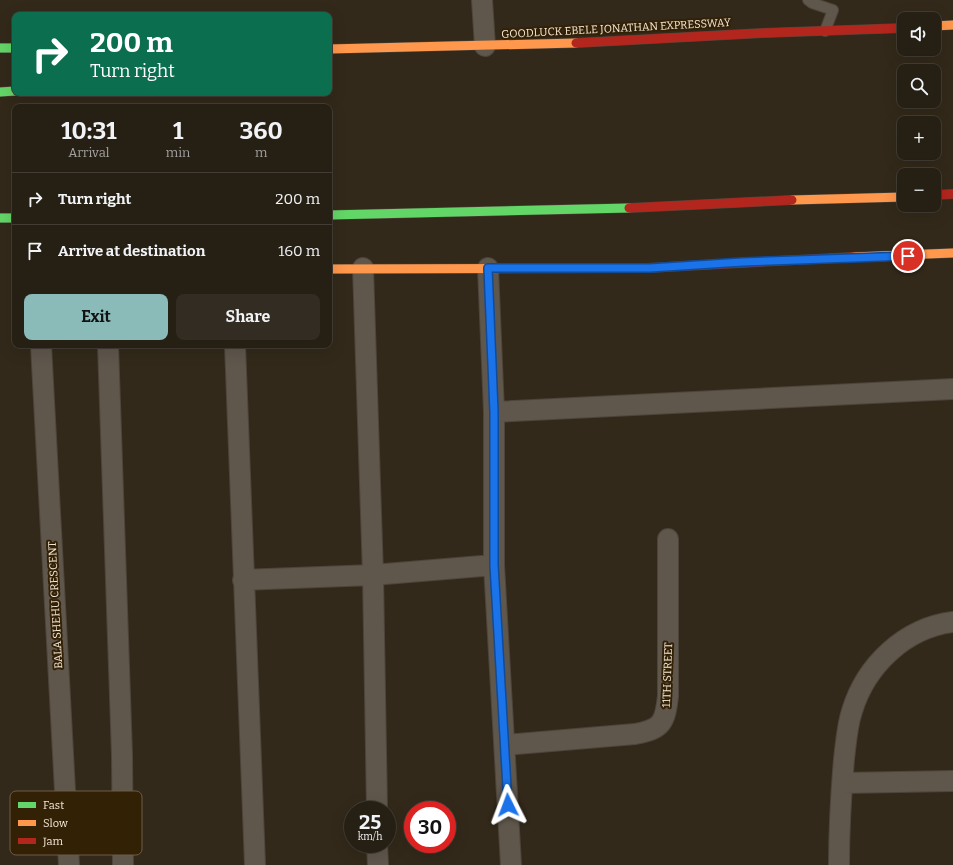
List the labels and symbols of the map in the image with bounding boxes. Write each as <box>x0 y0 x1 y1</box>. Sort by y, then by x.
street label: GOODLUCK EBELE JONATHAN EXPRESSWAY <box>501 16 732 41</box>
pin <box>891 239 925 273</box>
street label: BALA SHEHU CRESCENT <box>46 540 65 669</box>
street label: 11TH STREET <box>660 642 675 708</box>
position arrow <box>487 784 529 826</box>
legend <box>10 791 142 855</box>
text: Fast <box>43 799 64 812</box>
speed limit sign: 30 <box>404 801 456 853</box>
text: Slow <box>43 817 68 830</box>
text: Jam <box>42 835 63 848</box>

